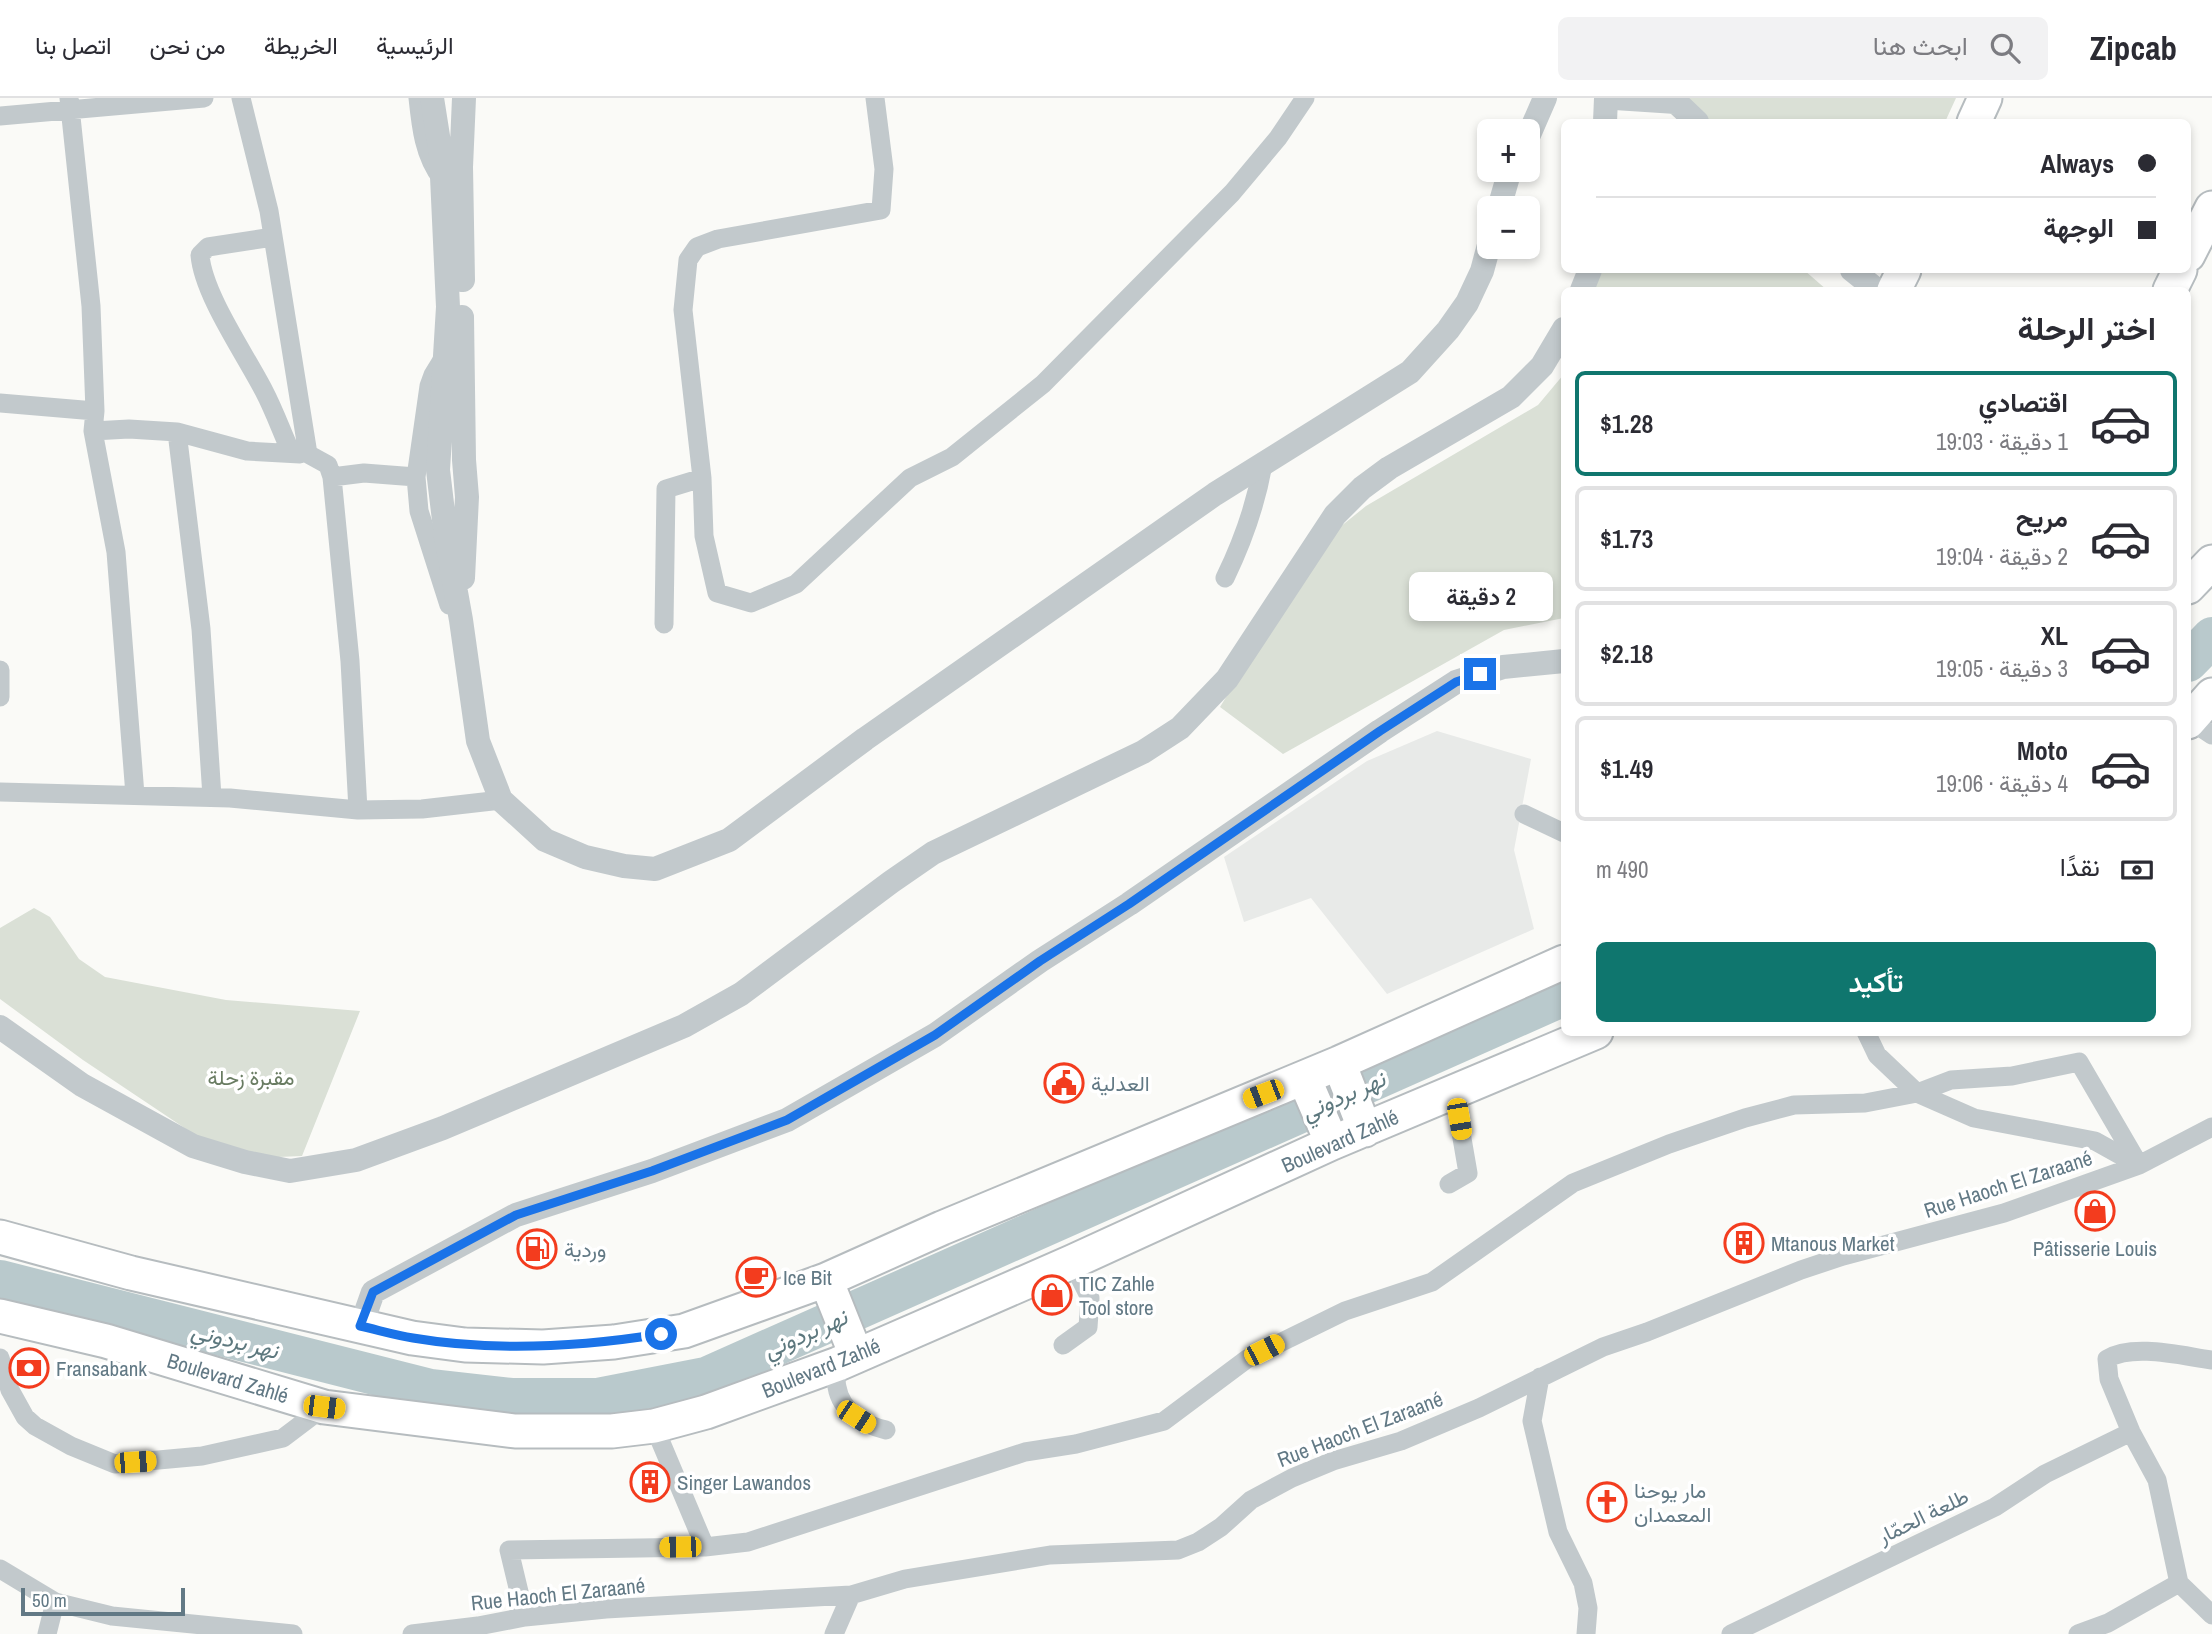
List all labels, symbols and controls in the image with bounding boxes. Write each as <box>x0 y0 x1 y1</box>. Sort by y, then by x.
search box <box>1558 17 2048 80</box>
text: Zipcab <box>2090 26 2177 70</box>
text: ابحث هنا <box>1873 28 1968 63</box>
text: اتصل بنا <box>35 29 112 61</box>
text: من نحن <box>150 29 226 61</box>
text: الخريطة <box>264 29 338 61</box>
text: الرئيسية <box>376 29 453 61</box>
icon: search <box>1986 29 2024 67</box>
map controls <box>1477 119 1540 259</box>
button: + <box>1477 119 1540 182</box>
text: Always <box>2041 146 2114 181</box>
button: − <box>1477 196 1540 259</box>
text: الوجهة <box>2043 210 2114 245</box>
text: اختر الرحلة <box>2017 307 2156 350</box>
text: اقتصادي <box>1979 385 2068 420</box>
icon: car <box>2089 392 2152 455</box>
text: $1.28 <box>1600 406 1653 441</box>
text: 1 دقيقة · 19:03 <box>1936 426 2068 457</box>
text: مريح <box>2016 500 2068 535</box>
icon: car <box>2089 507 2152 570</box>
text: $1.73 <box>1600 521 1653 556</box>
text: 2 دقيقة · 19:04 <box>1936 541 2068 572</box>
callout: 2 دقيقة <box>1408 573 1552 622</box>
text: 2 دقيقة <box>1446 581 1516 612</box>
text: XL <box>2041 618 2068 653</box>
icon: car <box>2089 622 2152 685</box>
text: $2.18 <box>1600 636 1653 671</box>
text: 3 دقيقة · 19:05 <box>1936 653 2068 684</box>
route end <box>1464 658 1496 690</box>
text: Moto <box>2017 733 2068 768</box>
icon: car <box>2089 737 2152 800</box>
text: $1.49 <box>1600 751 1653 786</box>
text: 4 دقيقة · 19:06 <box>1936 768 2068 799</box>
text: نقدًا <box>2060 849 2100 884</box>
icon: cash <box>2118 851 2156 889</box>
text: 490 m <box>1596 854 1648 885</box>
button: تأكيد <box>1596 942 2156 1022</box>
public building icon: العدلية <box>1043 1062 1085 1104</box>
water label: نهر بردوني <box>1296 1062 1393 1131</box>
park label: مقبرة زحلة <box>207 1063 295 1092</box>
place label: العدلية <box>1091 1069 1150 1098</box>
car <box>1240 1077 1287 1111</box>
car <box>1446 1096 1473 1142</box>
street label: Boulevard Zahlé <box>1277 1102 1403 1180</box>
street label: Rue Haoch El Zaraané <box>1920 1143 2096 1225</box>
shop icon: Pâtisserie Louis <box>2074 1190 2116 1232</box>
building icon: Mtanous Market <box>1723 1222 1765 1264</box>
fuel station icon: وردية <box>516 1228 558 1270</box>
place label: Mtanous Market <box>1771 1229 1895 1258</box>
place label: Pâtisserie Louis <box>2033 1234 2157 1263</box>
place label: وردية <box>564 1235 606 1264</box>
cafe icon: Ice Bit <box>735 1256 777 1298</box>
place label: Ice Bit <box>783 1263 832 1292</box>
place label: TIC Zahle Tool store <box>1079 1269 1155 1322</box>
shop icon: TIC Zahle Tool store <box>1031 1274 1073 1316</box>
water label: نهر بردوني <box>758 1300 855 1369</box>
water label: نهر بردوني <box>187 1314 283 1370</box>
route start <box>645 1318 677 1350</box>
street label: Boulevard Zahlé <box>757 1331 885 1405</box>
car <box>1241 1331 1288 1369</box>
street label: Boulevard Zahlé <box>164 1346 292 1410</box>
bank icon: Fransabank <box>8 1347 50 1389</box>
place label: Fransabank <box>56 1354 147 1383</box>
street label: Rue Haoch El Zaraané <box>1273 1384 1447 1474</box>
car <box>302 1394 347 1420</box>
car <box>833 1397 880 1437</box>
car <box>114 1450 157 1474</box>
building icon: Singer Lawandos <box>629 1461 671 1503</box>
place label: Singer Lawandos <box>677 1468 811 1497</box>
place label: مار يوحنا المعمدان <box>1634 1476 1711 1529</box>
church icon: مار يوحنا المعمدان <box>1586 1481 1628 1523</box>
street label: طلعة الحمّار <box>1872 1481 1973 1551</box>
car <box>659 1536 702 1558</box>
street label: Rue Haoch El Zaraané <box>469 1570 647 1618</box>
scale bar <box>21 1585 186 1617</box>
text: 50 m <box>32 1587 67 1613</box>

